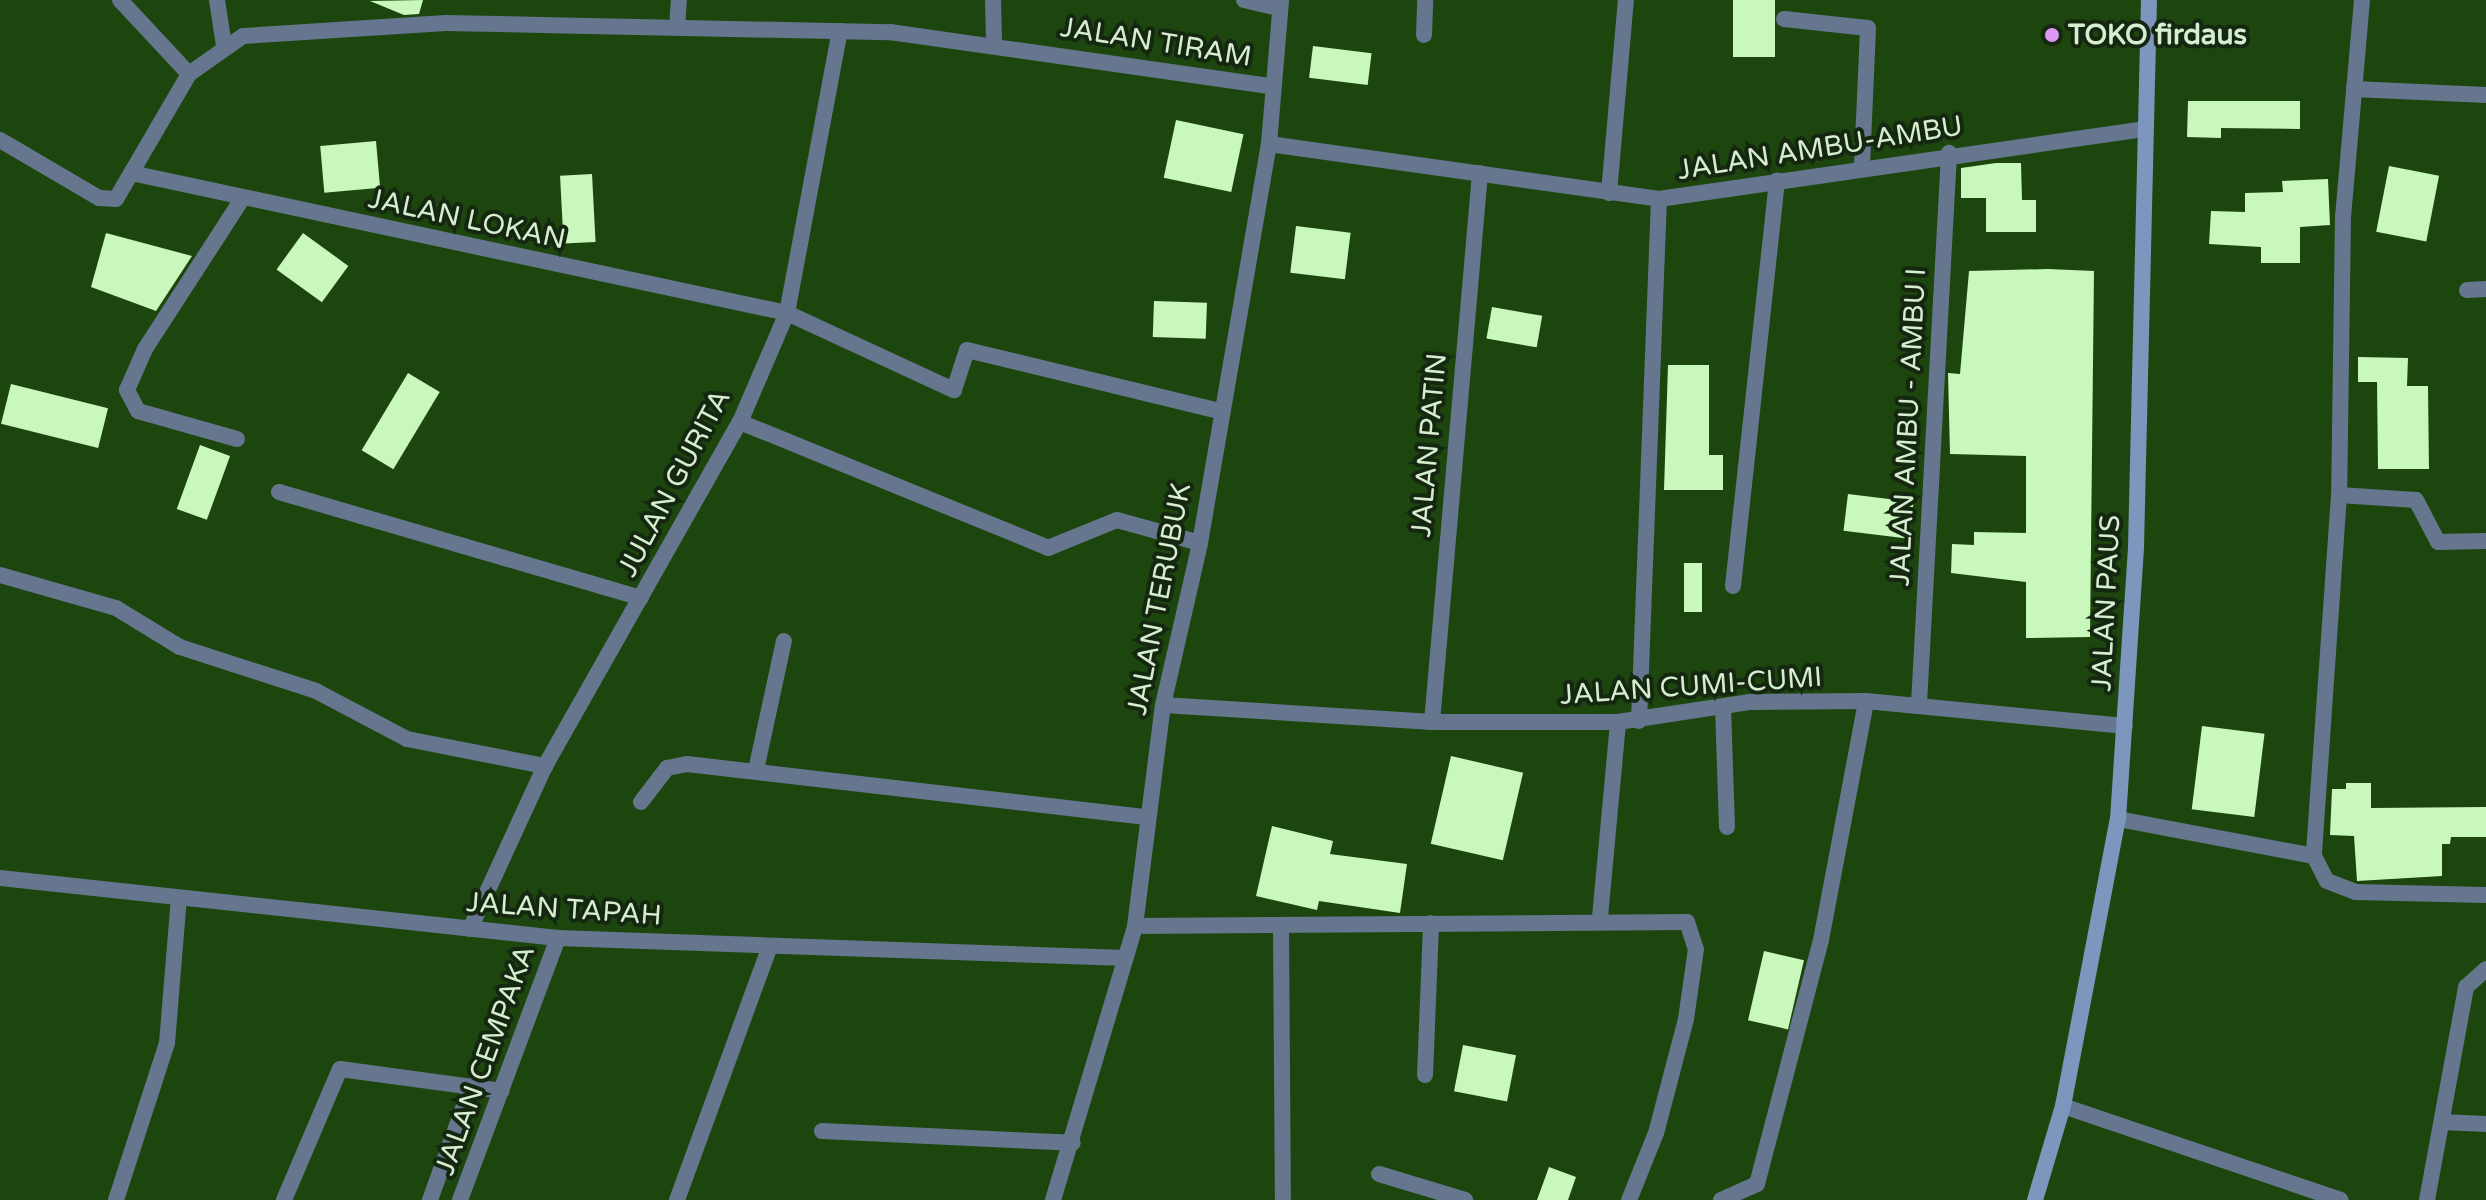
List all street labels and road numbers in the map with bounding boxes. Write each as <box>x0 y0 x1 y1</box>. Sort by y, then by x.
street label: JALAN TIRAM <box>1058 10 1254 74</box>
street label: JALAN AMBU-AMBU <box>1675 109 1965 187</box>
street label: JALAN LOKAN <box>365 182 569 256</box>
street label: JALAN AMBU - AMBU I <box>1883 267 1933 587</box>
street label: JALAN PATIN <box>1404 352 1454 538</box>
street label: JULAN GURITA <box>611 384 737 582</box>
street label: JALAN TERUBUK <box>1120 480 1198 718</box>
street label: JALAN PAUS <box>2085 514 2127 692</box>
street label: JALAN CUMI-CUMI <box>1559 660 1823 712</box>
street label: JALAN TAPAH <box>465 885 663 933</box>
street label: JALAN CEMPAKA <box>428 941 542 1179</box>

